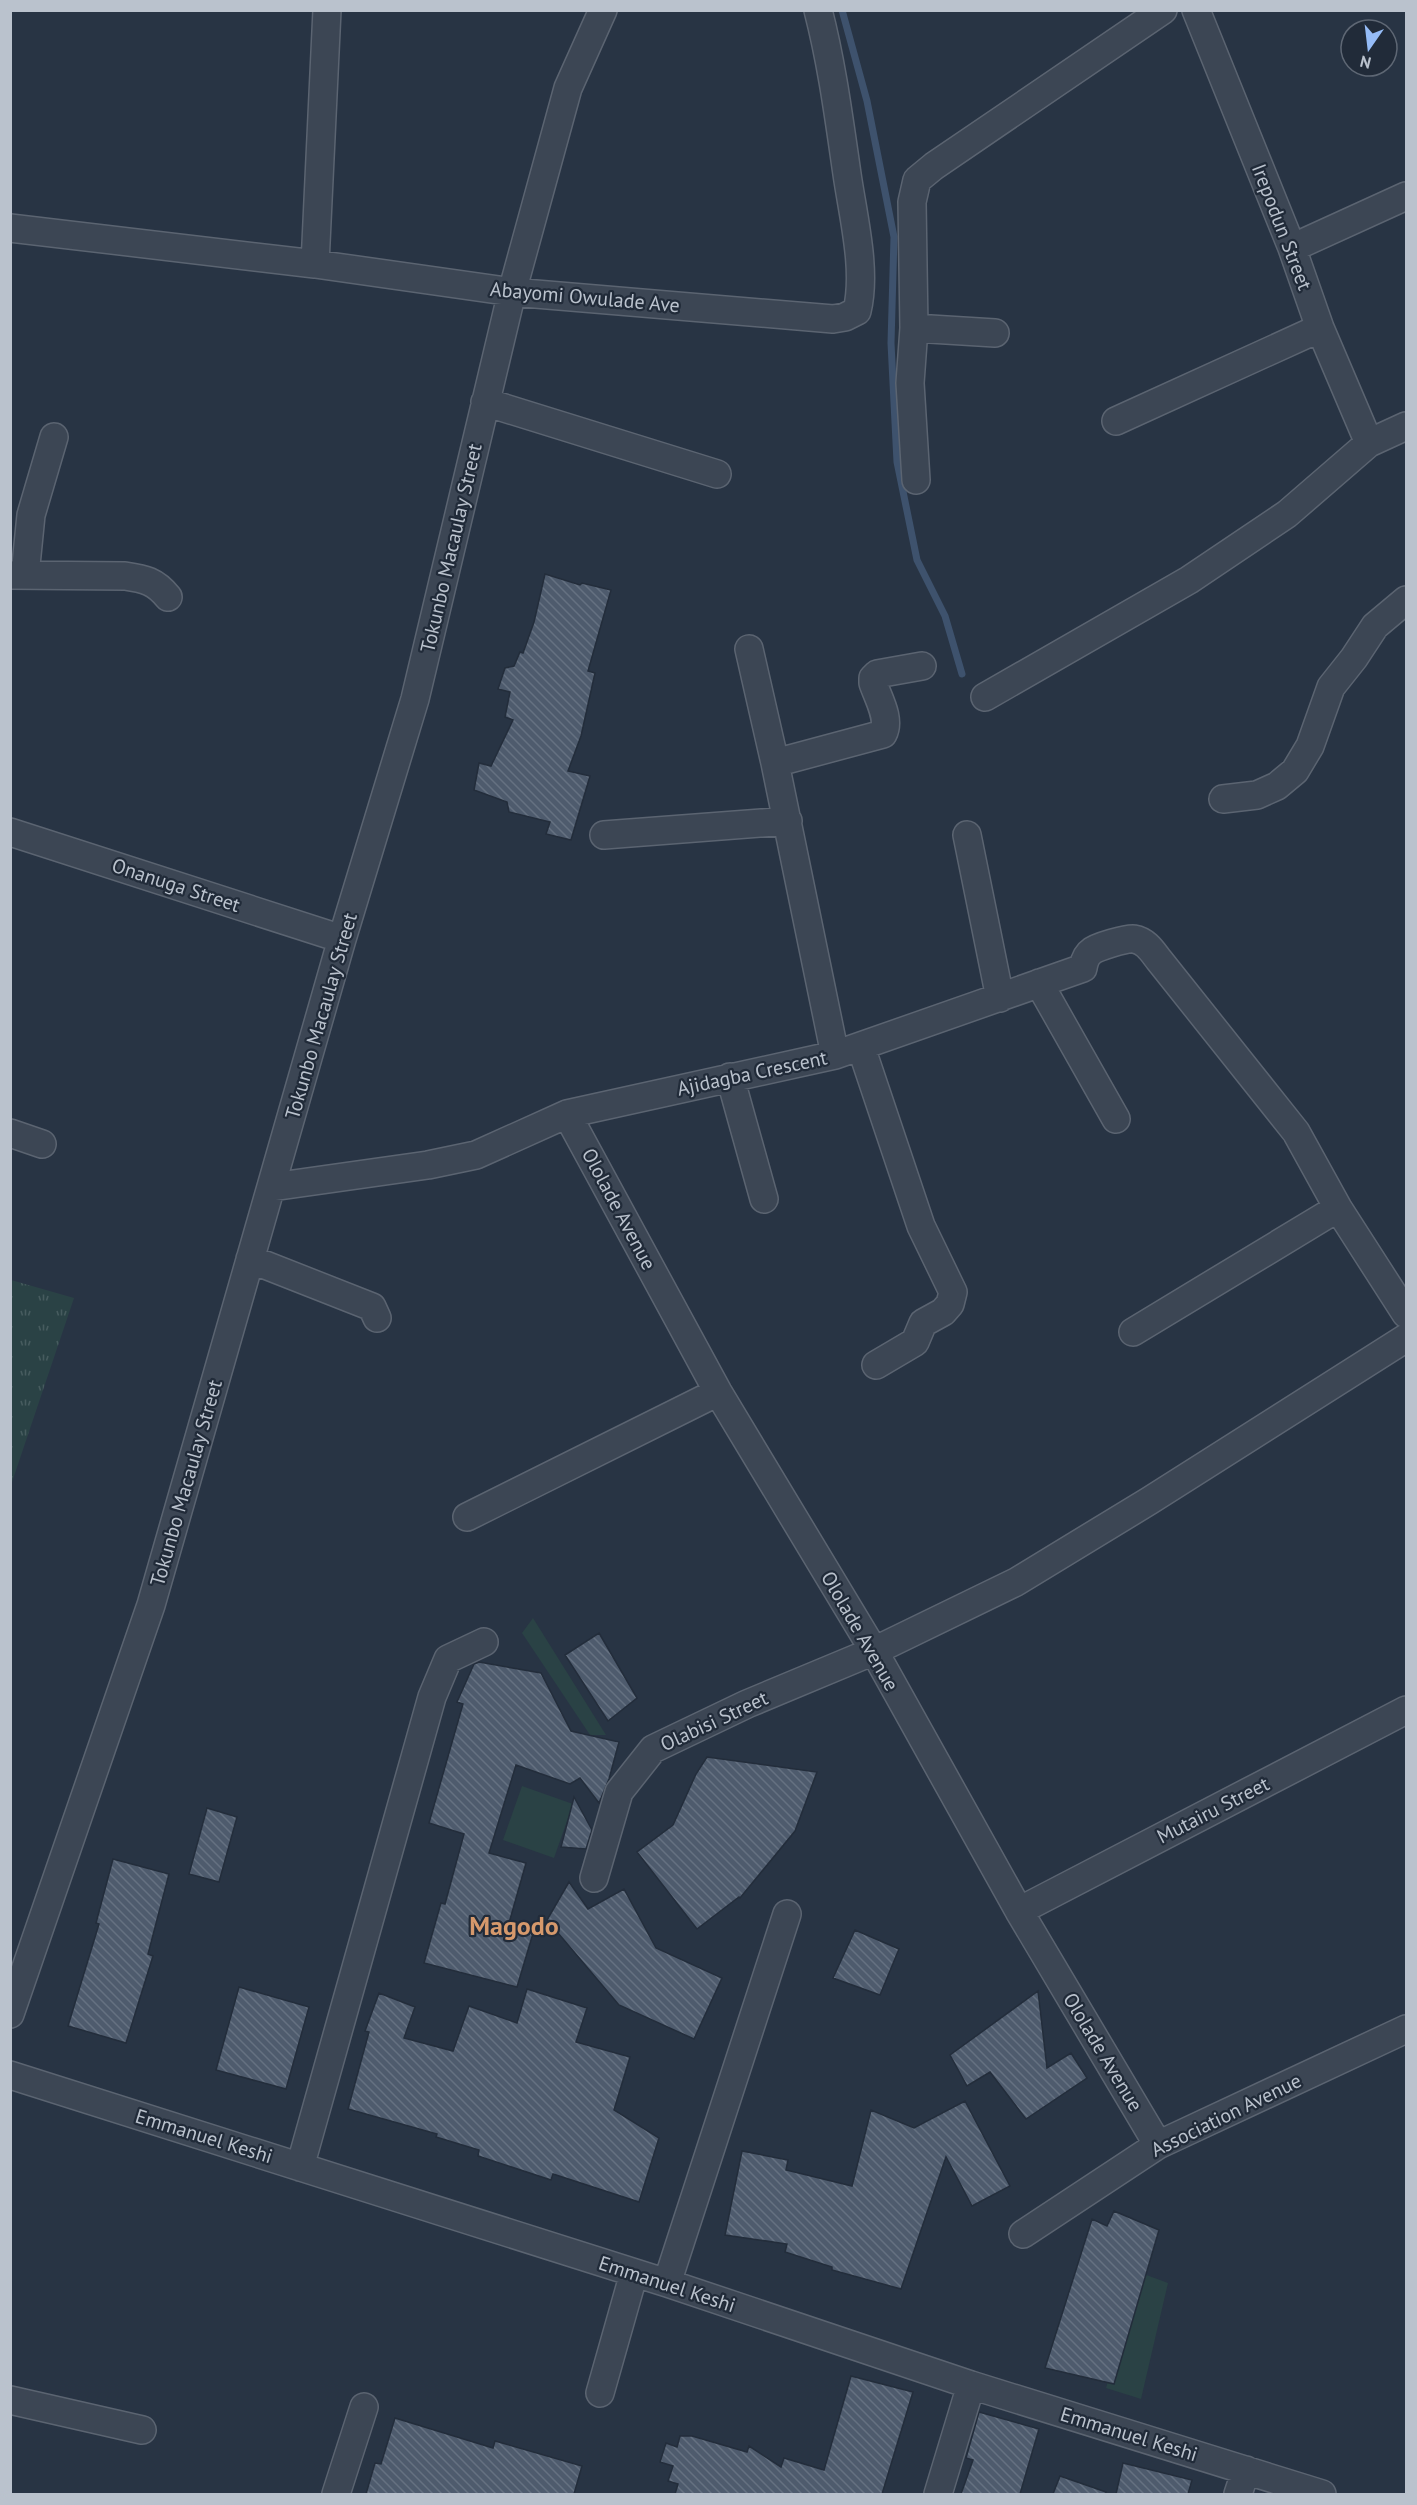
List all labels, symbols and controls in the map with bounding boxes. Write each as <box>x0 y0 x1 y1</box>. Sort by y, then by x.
north arrow <box>1339 18 1399 78</box>
text: N <box>1358 52 1373 74</box>
street label: Irepodun Street <box>1246 160 1318 294</box>
street label: Abayomi Owulade Ave <box>489 276 681 318</box>
street label: Tokunbo Macaulay Street <box>414 441 488 655</box>
street label: Onanuga Street <box>109 852 244 918</box>
street label: Tokunbo Macaulay Street <box>279 910 363 1122</box>
street label: Ajidagba Crescent <box>675 1044 830 1102</box>
street label: Ololade Avenue <box>576 1144 662 1274</box>
street label: Tokunbo Macaulay Street <box>144 1377 228 1589</box>
street label: Ololade Avenue <box>815 1566 905 1696</box>
street label: Olabisi Street <box>656 1685 772 1757</box>
street label: Mutairu Street <box>1152 1770 1274 1849</box>
district label: Magodo <box>469 1909 559 1942</box>
street label: Ololade Avenue <box>1057 1988 1149 2116</box>
street label: Association Avenue <box>1146 2067 1306 2163</box>
street label: Emmanuel Keshi <box>132 2103 276 2169</box>
street label: Emmanuel Keshi <box>595 2250 739 2318</box>
street label: Emmanuel Keshi <box>1057 2401 1201 2467</box>

